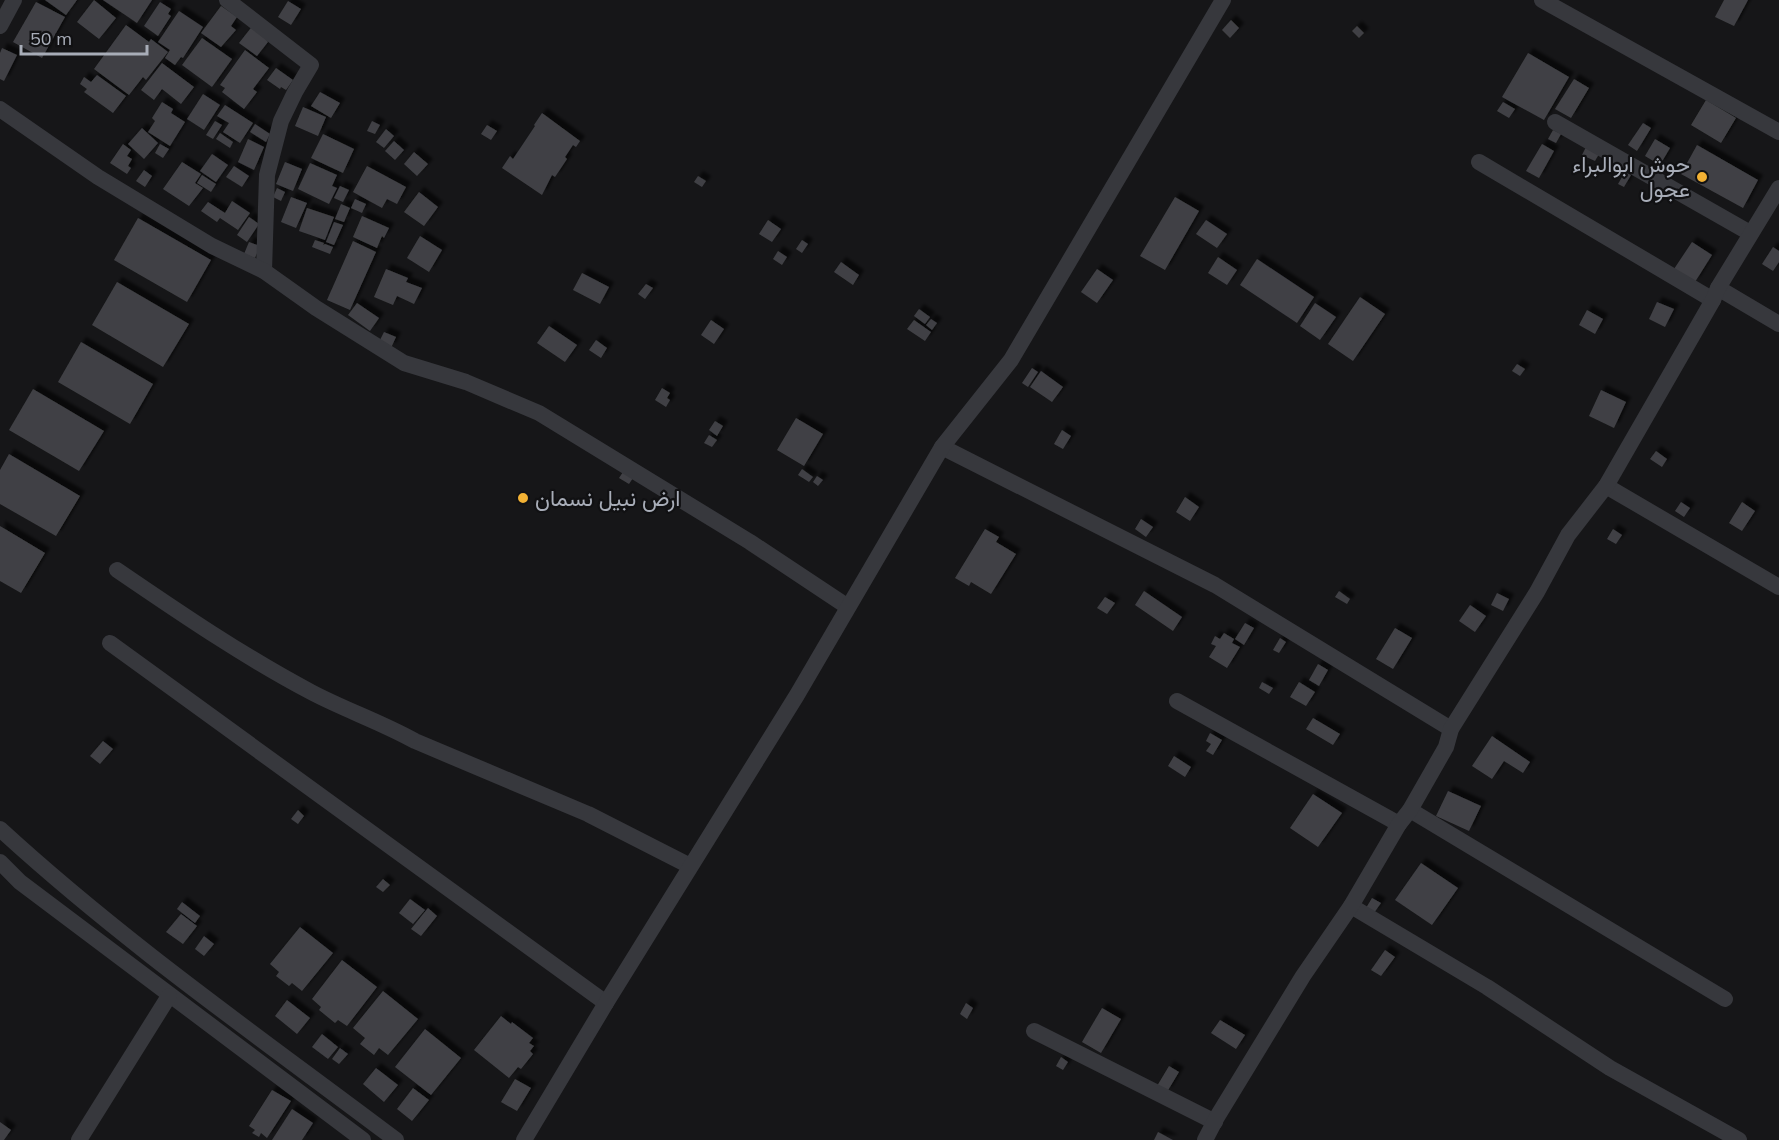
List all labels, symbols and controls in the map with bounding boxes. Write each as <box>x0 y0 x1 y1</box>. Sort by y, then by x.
scale bar <box>21 18 147 56</box>
text: 50 m <box>30 27 72 50</box>
place label: حوش ابوالبراء عجول <box>1572 150 1690 203</box>
marker: حوش ابوالبراء عجول <box>1695 170 1709 184</box>
place label: ارض نبيل نسمان <box>535 484 680 512</box>
marker: ارض نبيل نسمان <box>516 491 530 505</box>

